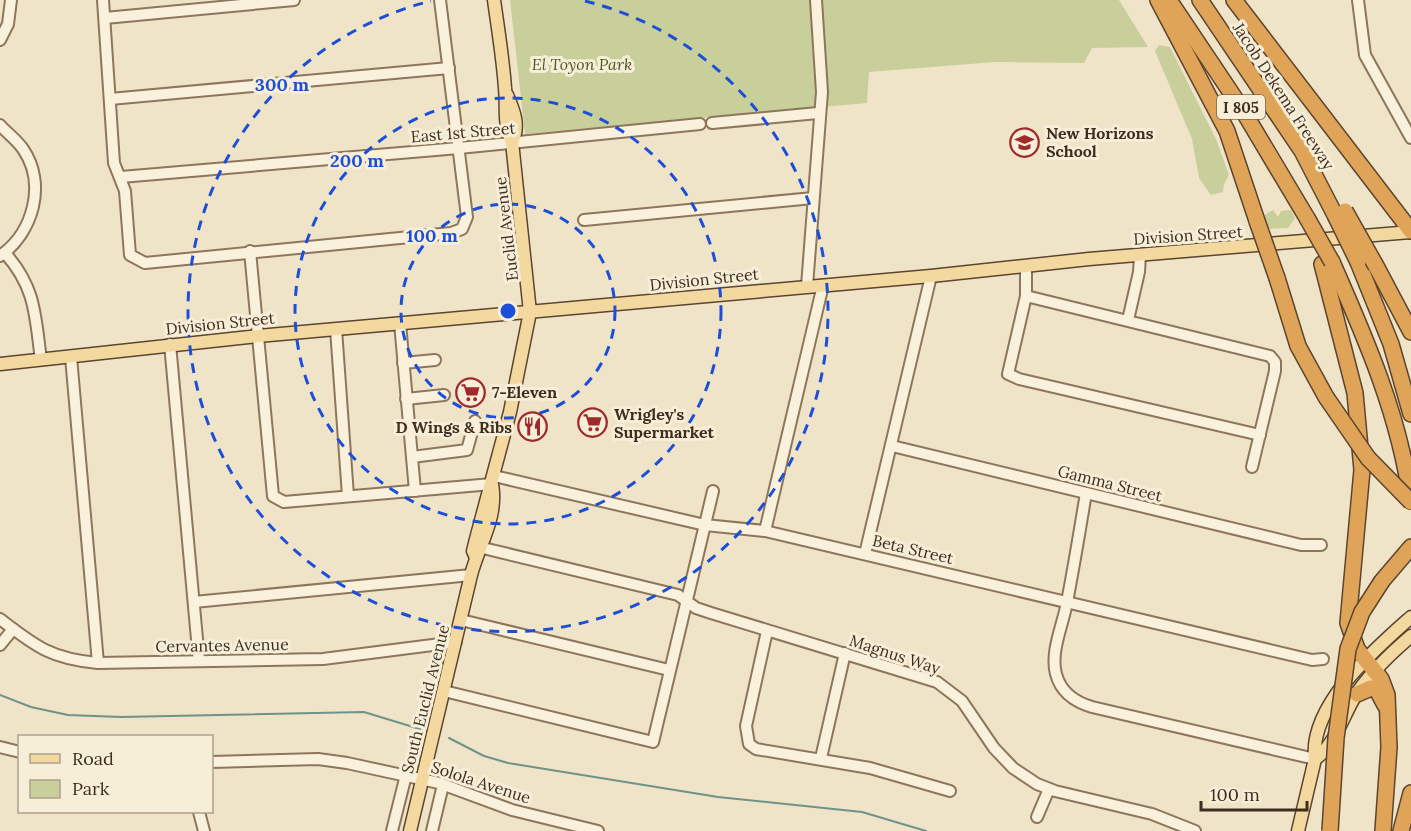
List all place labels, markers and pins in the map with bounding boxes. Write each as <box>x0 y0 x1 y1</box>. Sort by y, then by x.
place label: New Horizons School <box>1046 123 1154 161</box>
school or university icon: New Horizons School <box>1009 126 1041 158</box>
centre of rings <box>498 301 518 321</box>
supermarket icon: 7-Eleven <box>455 376 487 408</box>
place label: 7-Eleven <box>492 382 557 402</box>
place label: Wrigley's Supermarket <box>614 404 715 442</box>
supermarket icon: Wrigley's Supermarket <box>577 407 609 439</box>
restaurant icon: D Wings & Ribs <box>517 411 549 443</box>
place label: D Wings & Ribs <box>396 417 512 437</box>

